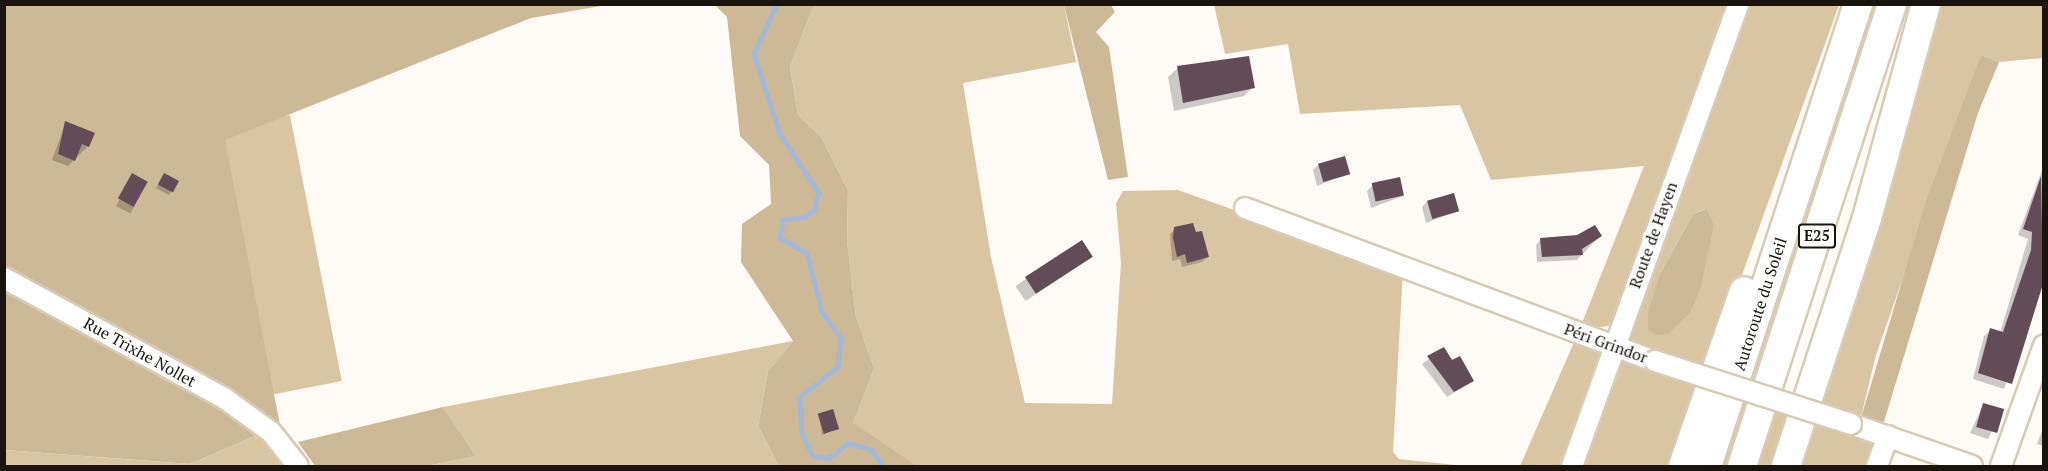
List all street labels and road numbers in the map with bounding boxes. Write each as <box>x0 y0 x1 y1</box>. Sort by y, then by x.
street label: Route de Hayen <box>1625 179 1681 291</box>
road number: E25 <box>1798 224 1836 248</box>
street label: Autoroute du Soleil <box>1729 235 1791 373</box>
street label: Rue Trixhe Nollet <box>80 313 200 391</box>
street label: Péri Grindor <box>1562 319 1650 367</box>

